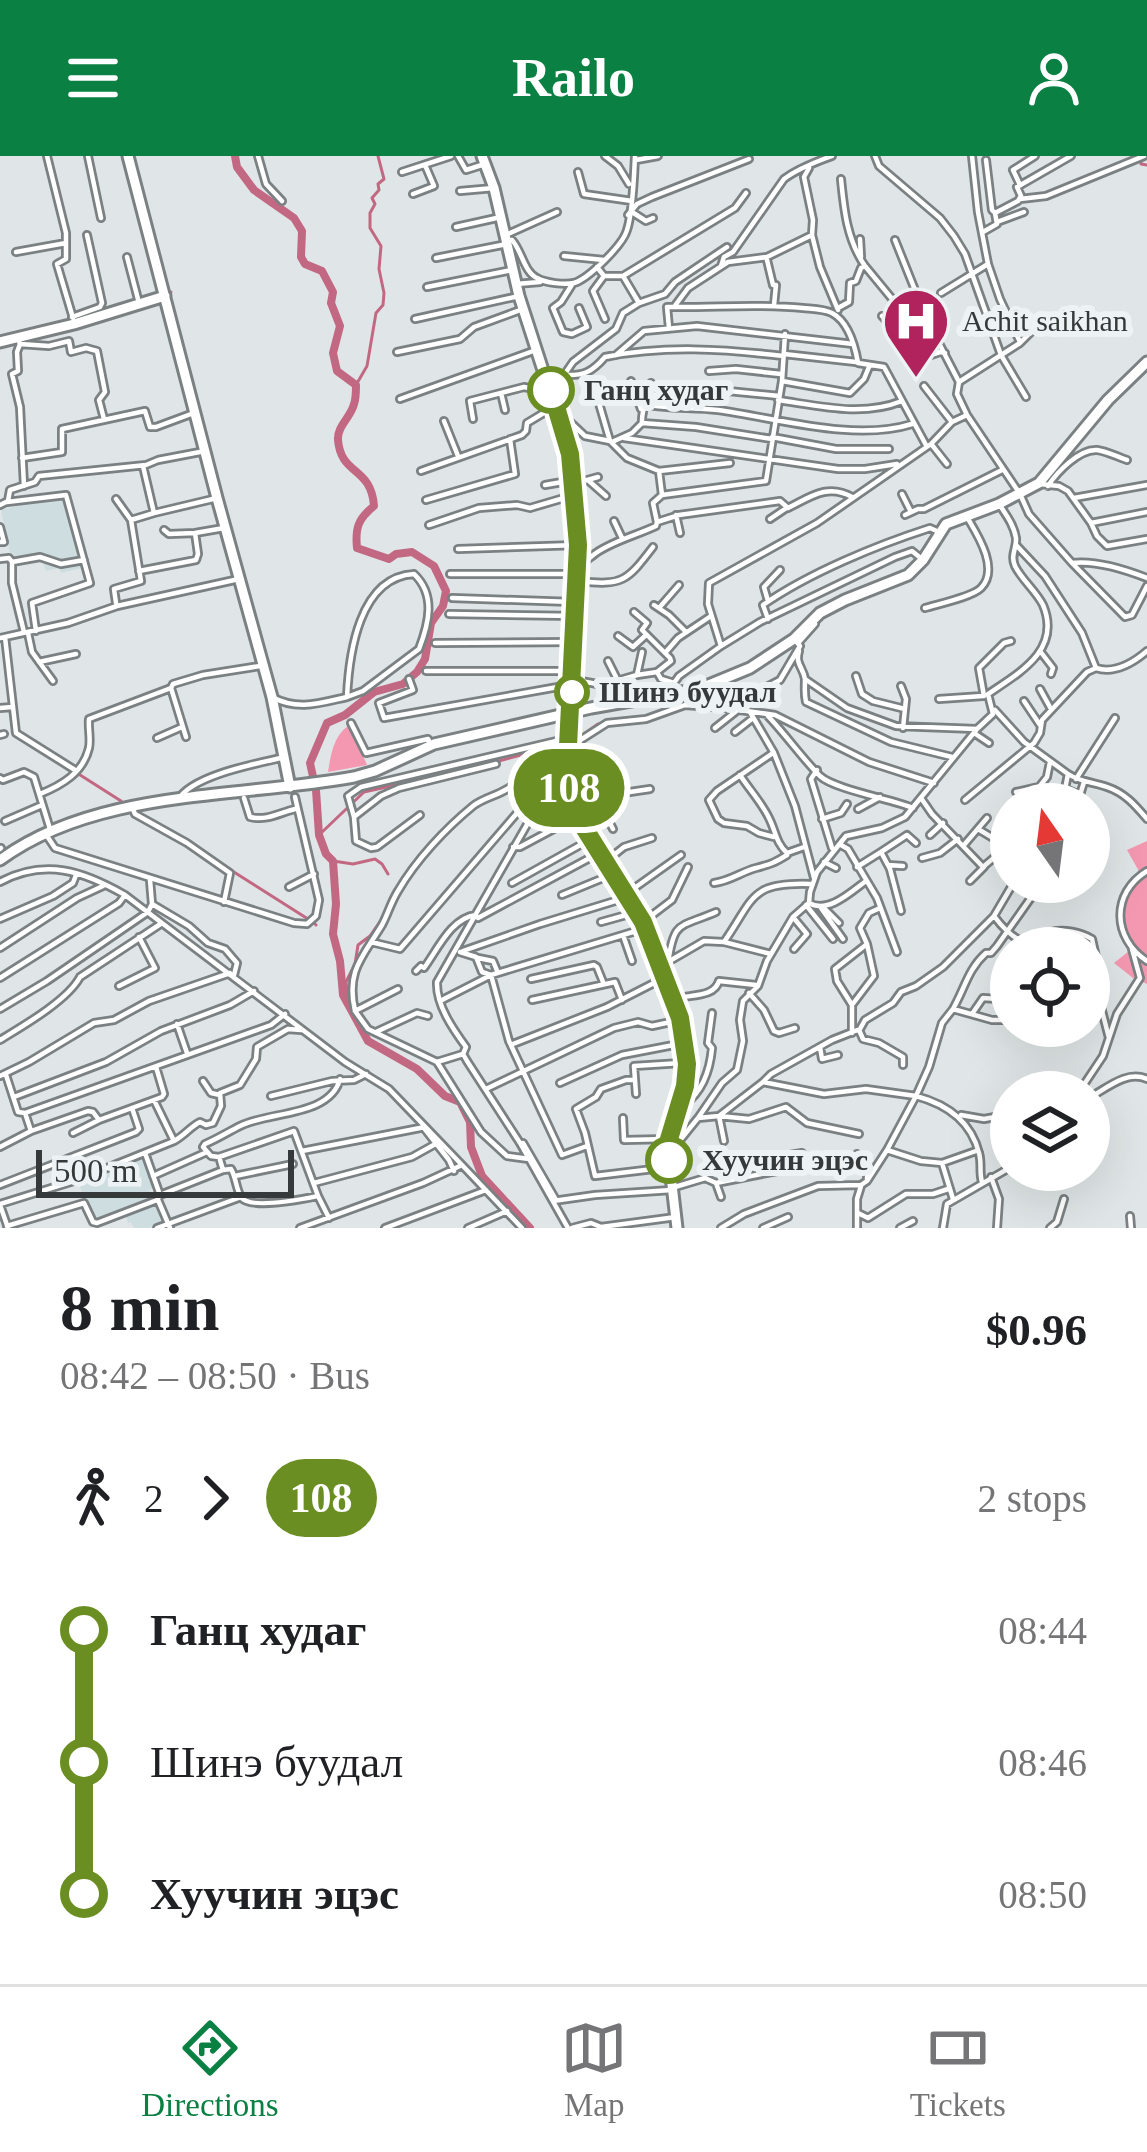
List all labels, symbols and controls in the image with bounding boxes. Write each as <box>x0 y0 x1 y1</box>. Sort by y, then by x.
icon: menu <box>60 45 126 111</box>
icon: person <box>1021 45 1087 111</box>
text: Railo <box>512 48 635 108</box>
hospital icon: Achit saikhan <box>881 286 951 380</box>
place label: Achit saikhan <box>962 304 1128 337</box>
marker: Ганц худаг <box>529 368 573 412</box>
place label: Ганц худаг <box>584 373 728 406</box>
place label: Шинэ буудал <box>599 675 776 708</box>
marker: Шинэ буудал <box>556 676 588 708</box>
line badge: 108 <box>500 749 638 827</box>
text: 108 <box>538 765 601 811</box>
north arrow <box>990 783 1110 903</box>
map controls <box>990 783 1110 1191</box>
button: locate <box>990 927 1110 1047</box>
button: layers <box>990 1071 1110 1191</box>
marker: Хуучин эцэс <box>647 1138 691 1182</box>
place label: Хуучин эцэс <box>702 1143 868 1176</box>
scale bar <box>36 1144 294 1197</box>
text: 500 m <box>54 1153 137 1189</box>
text: 8 min <box>60 1271 220 1344</box>
text: $0.96 <box>986 1305 1087 1355</box>
text: 08:42 – 08:50 · Bus <box>60 1354 370 1397</box>
icon: walk <box>60 1465 126 1531</box>
icon: forward <box>182 1465 248 1531</box>
text: 108 <box>290 1475 353 1521</box>
text: 2 <box>144 1477 164 1520</box>
text: 2 stops <box>978 1477 1087 1520</box>
text: Ганц худаг <box>150 1605 366 1655</box>
text: 08:44 <box>998 1609 1087 1652</box>
text: Шинэ буудал <box>150 1737 403 1787</box>
text: 08:46 <box>998 1741 1087 1784</box>
text: Хуучин эцэс <box>150 1869 399 1919</box>
text: 08:50 <box>998 1873 1087 1916</box>
tab: Directions <box>141 2015 279 2124</box>
tab: Map <box>561 2015 627 2124</box>
tab: Tickets <box>910 2015 1006 2124</box>

